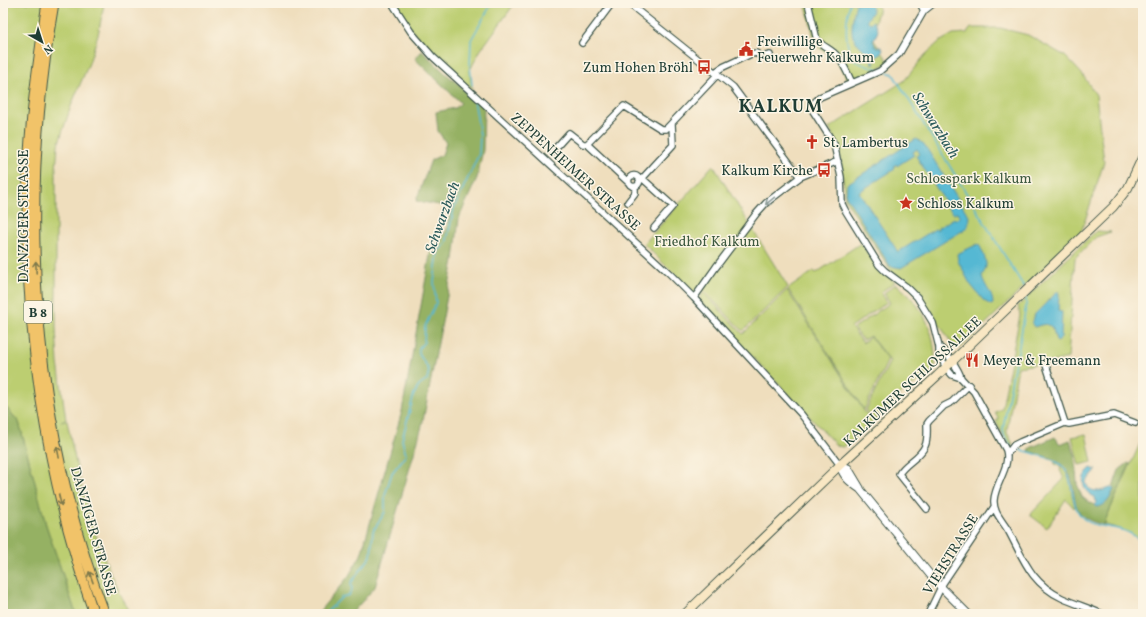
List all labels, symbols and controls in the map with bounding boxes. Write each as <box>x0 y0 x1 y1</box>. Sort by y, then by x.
north arrow <box>22 22 62 62</box>
place label: Freiwillige Feuerwehr Kalkum <box>757 33 874 68</box>
text: N <box>40 40 55 57</box>
public building icon: Freiwillige Feuerwehr Kalkum <box>738 41 754 57</box>
place label: Zum Hohen Bröhl <box>583 59 693 78</box>
bus stop icon: Zum Hohen Bröhl <box>696 59 712 75</box>
water label: Schwarzbach <box>906 89 963 163</box>
district label: KALKUM <box>739 95 823 120</box>
street label: ZEPPENHEIMER STRASSE <box>506 109 644 236</box>
church icon: St. Lambertus <box>804 134 820 150</box>
place label: St. Lambertus <box>823 134 908 153</box>
street label: DANZIGER STRASSE <box>15 149 34 283</box>
place label: Kalkum Kirche <box>721 162 813 181</box>
bus stop icon: Kalkum Kirche <box>816 162 832 178</box>
park label: Schlosspark Kalkum <box>906 170 1032 189</box>
water label: Schwarzbach <box>421 179 466 256</box>
place icon: Schloss Kalkum <box>898 195 914 211</box>
place label: Schloss Kalkum <box>917 195 1014 214</box>
one-way arrow <box>764 197 775 205</box>
park label: Friedhof Kalkum <box>654 233 760 252</box>
one-way arrow <box>32 261 40 274</box>
road number: B 8 <box>24 301 52 323</box>
street label: KALKUMER SCHLOSSALLEE <box>840 313 986 451</box>
restaurant icon: Meyer & Freemann <box>964 352 980 368</box>
place label: Meyer & Freemann <box>983 352 1101 371</box>
one-way arrow <box>53 446 61 459</box>
street label: DANZIGER STRASSE <box>65 465 120 598</box>
one-way arrow <box>57 493 65 506</box>
street label: VIEHSTRASSE <box>919 511 984 599</box>
one-way arrow <box>87 572 95 584</box>

